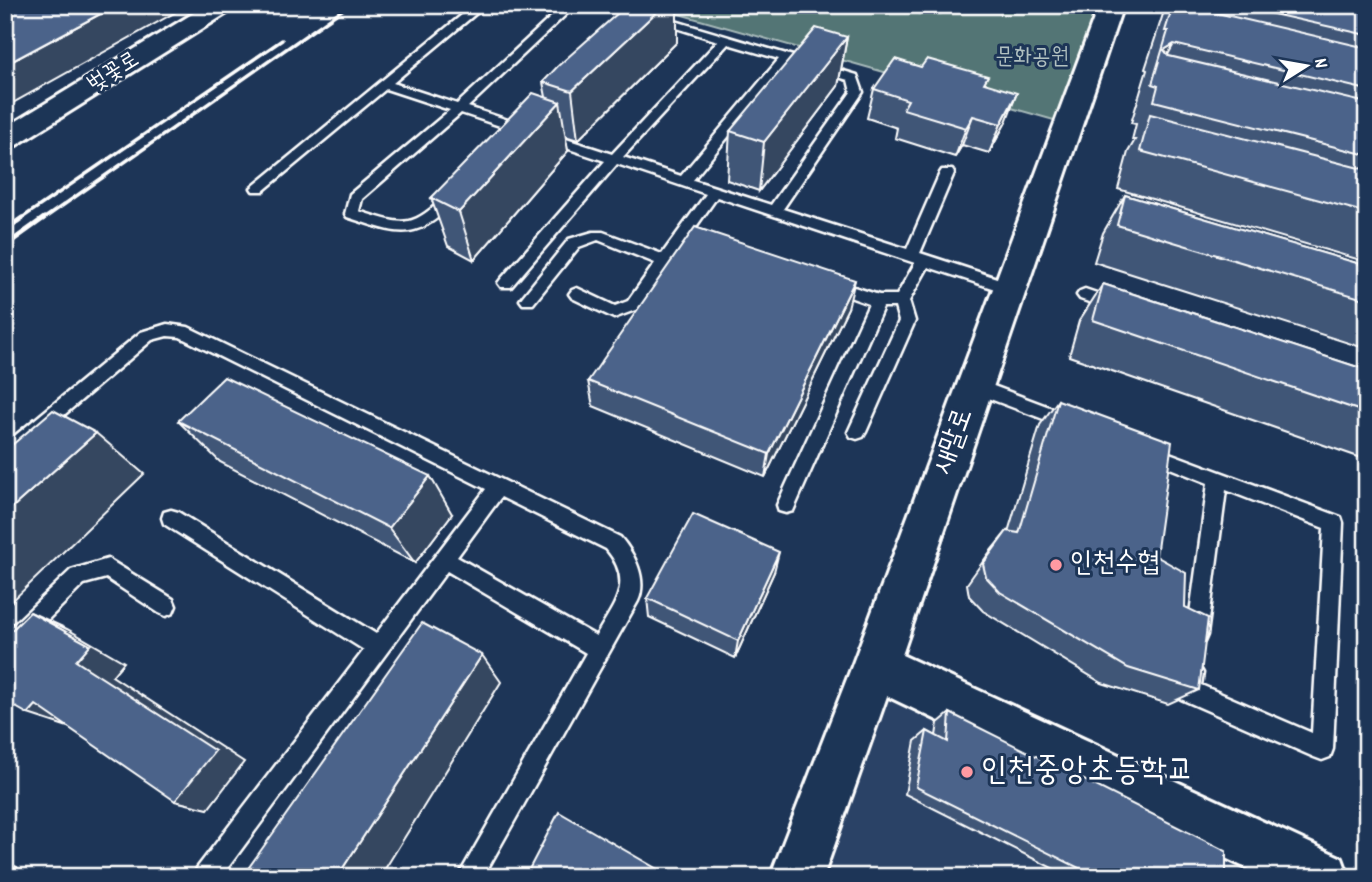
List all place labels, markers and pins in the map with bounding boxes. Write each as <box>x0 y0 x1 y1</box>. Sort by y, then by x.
place label: 인천수협 <box>1070 545 1160 585</box>
marker: 인천수협 <box>1048 557 1064 573</box>
place label: 인천중앙초등학교 <box>981 749 1193 796</box>
marker: 인천중앙초등학교 <box>959 764 975 780</box>

